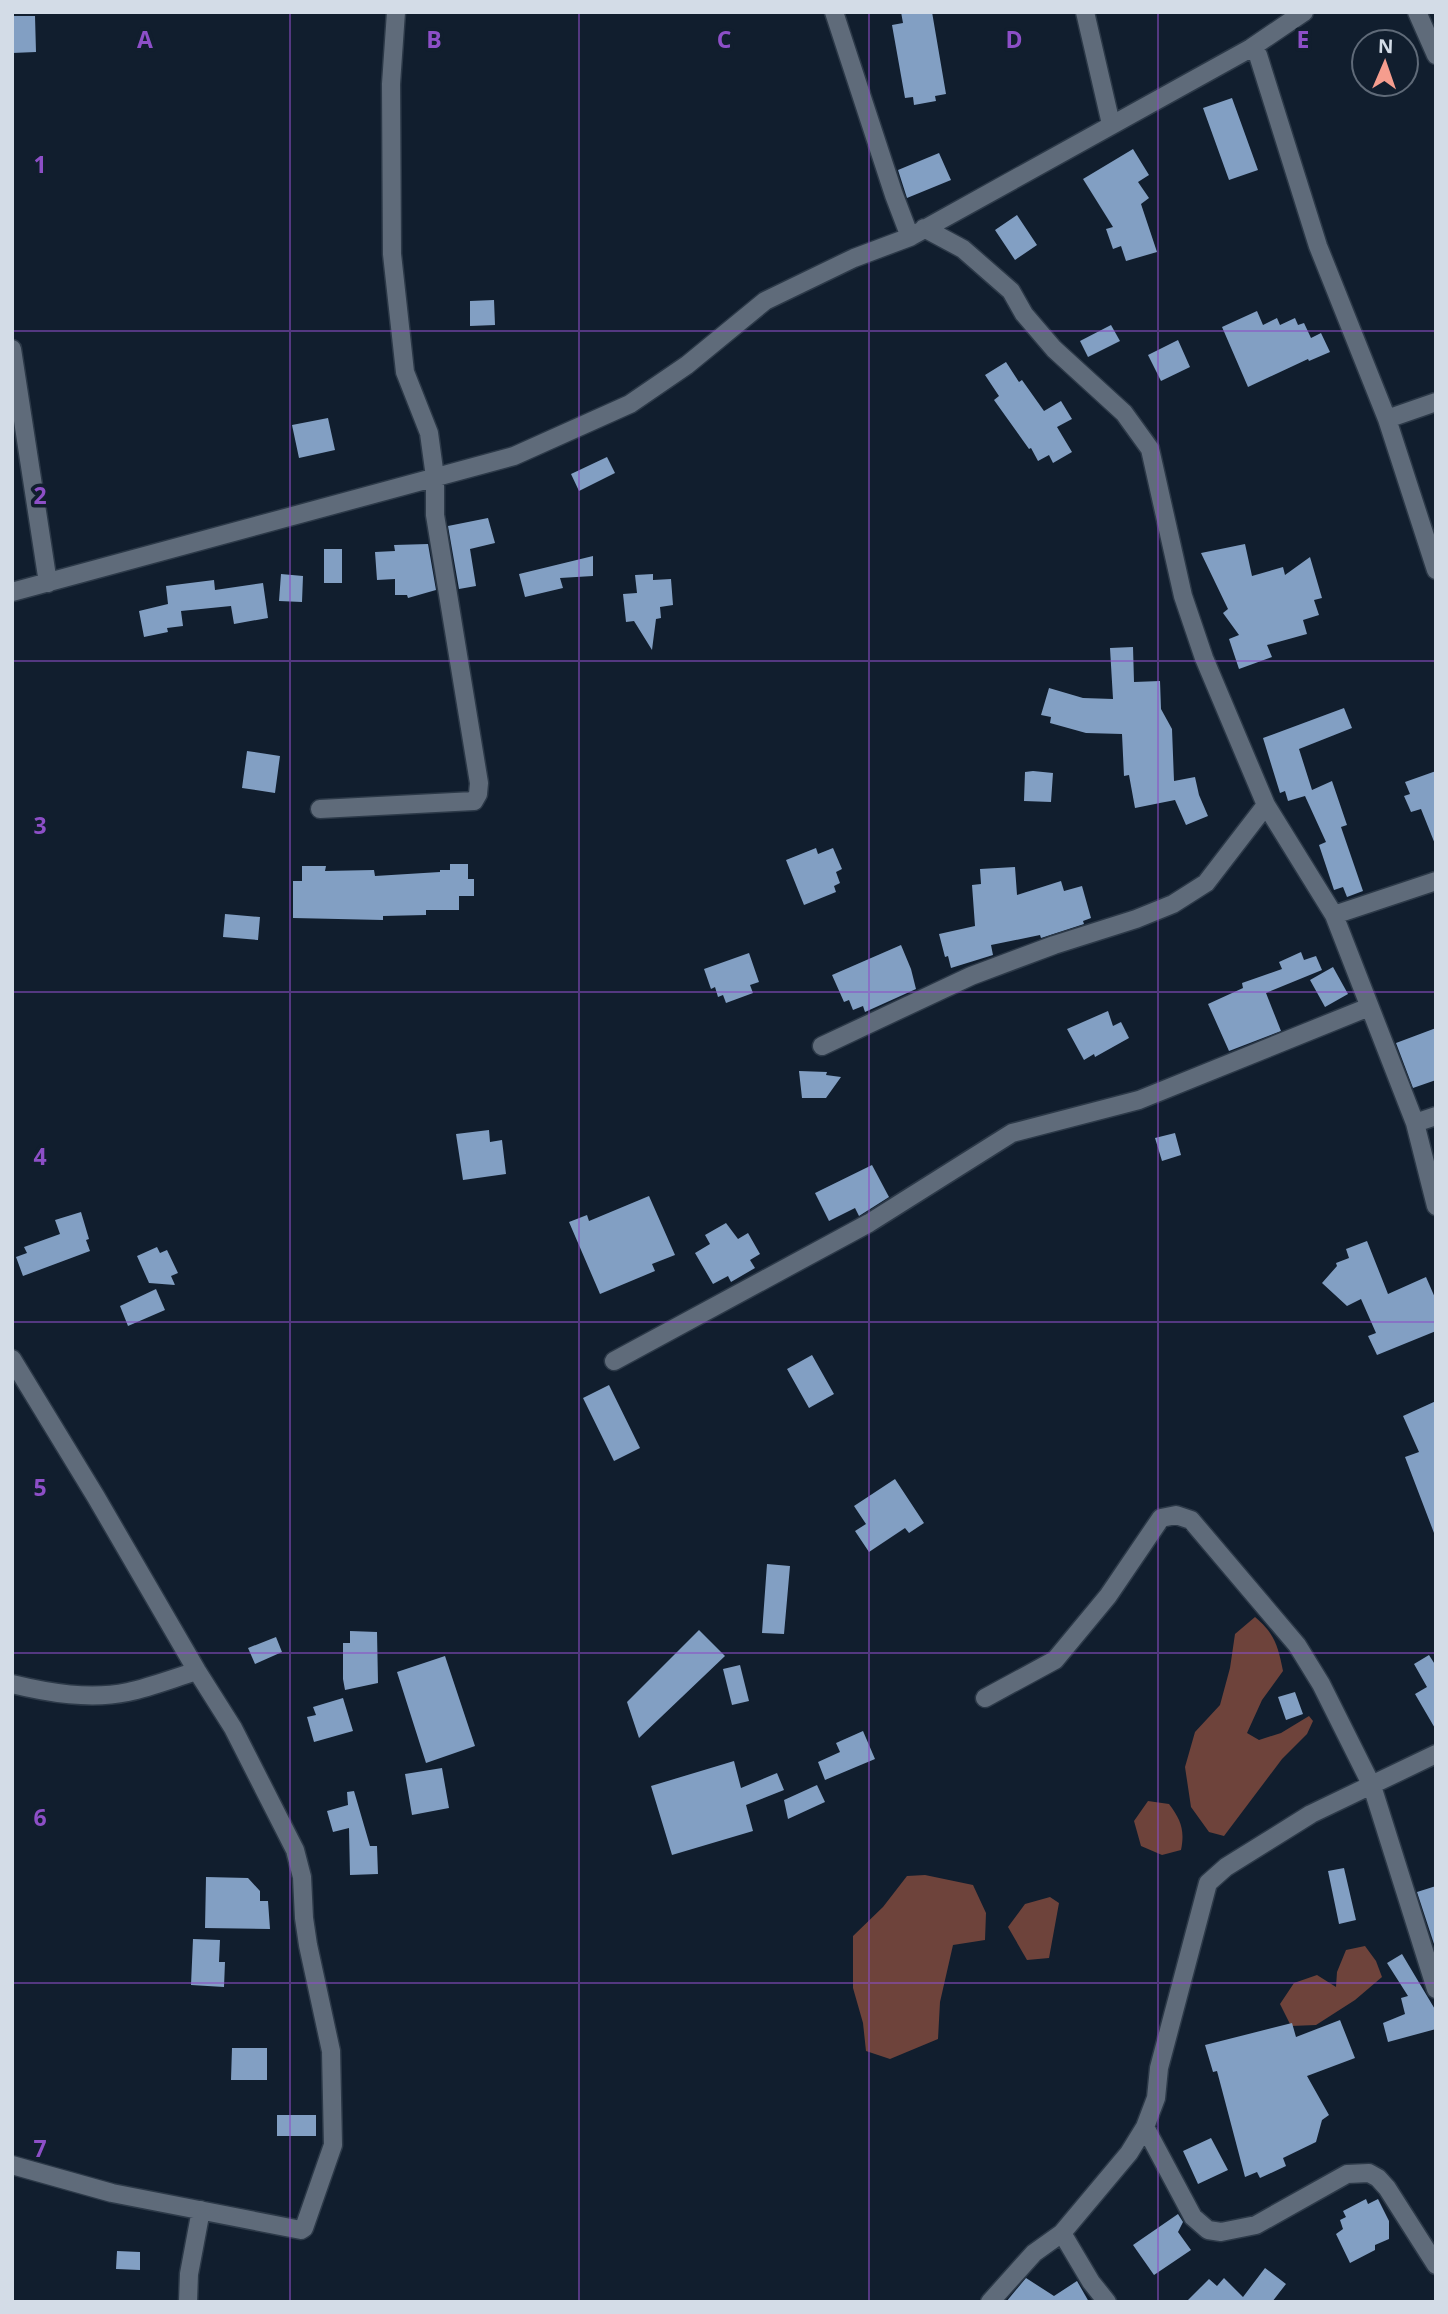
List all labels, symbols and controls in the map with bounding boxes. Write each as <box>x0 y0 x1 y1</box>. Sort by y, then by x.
text: A <box>137 23 153 55</box>
text: B <box>426 23 442 55</box>
text: C <box>717 23 731 55</box>
text: D <box>1005 23 1023 55</box>
text: E <box>1297 23 1309 55</box>
north arrow <box>1350 28 1420 98</box>
text: N <box>1377 33 1394 59</box>
text: 1 <box>33 148 47 180</box>
text: 2 <box>33 479 47 511</box>
text: 3 <box>33 809 47 841</box>
text: 4 <box>33 1140 47 1172</box>
text: 5 <box>33 1471 47 1503</box>
text: 6 <box>33 1801 47 1833</box>
text: 7 <box>33 2132 47 2164</box>

